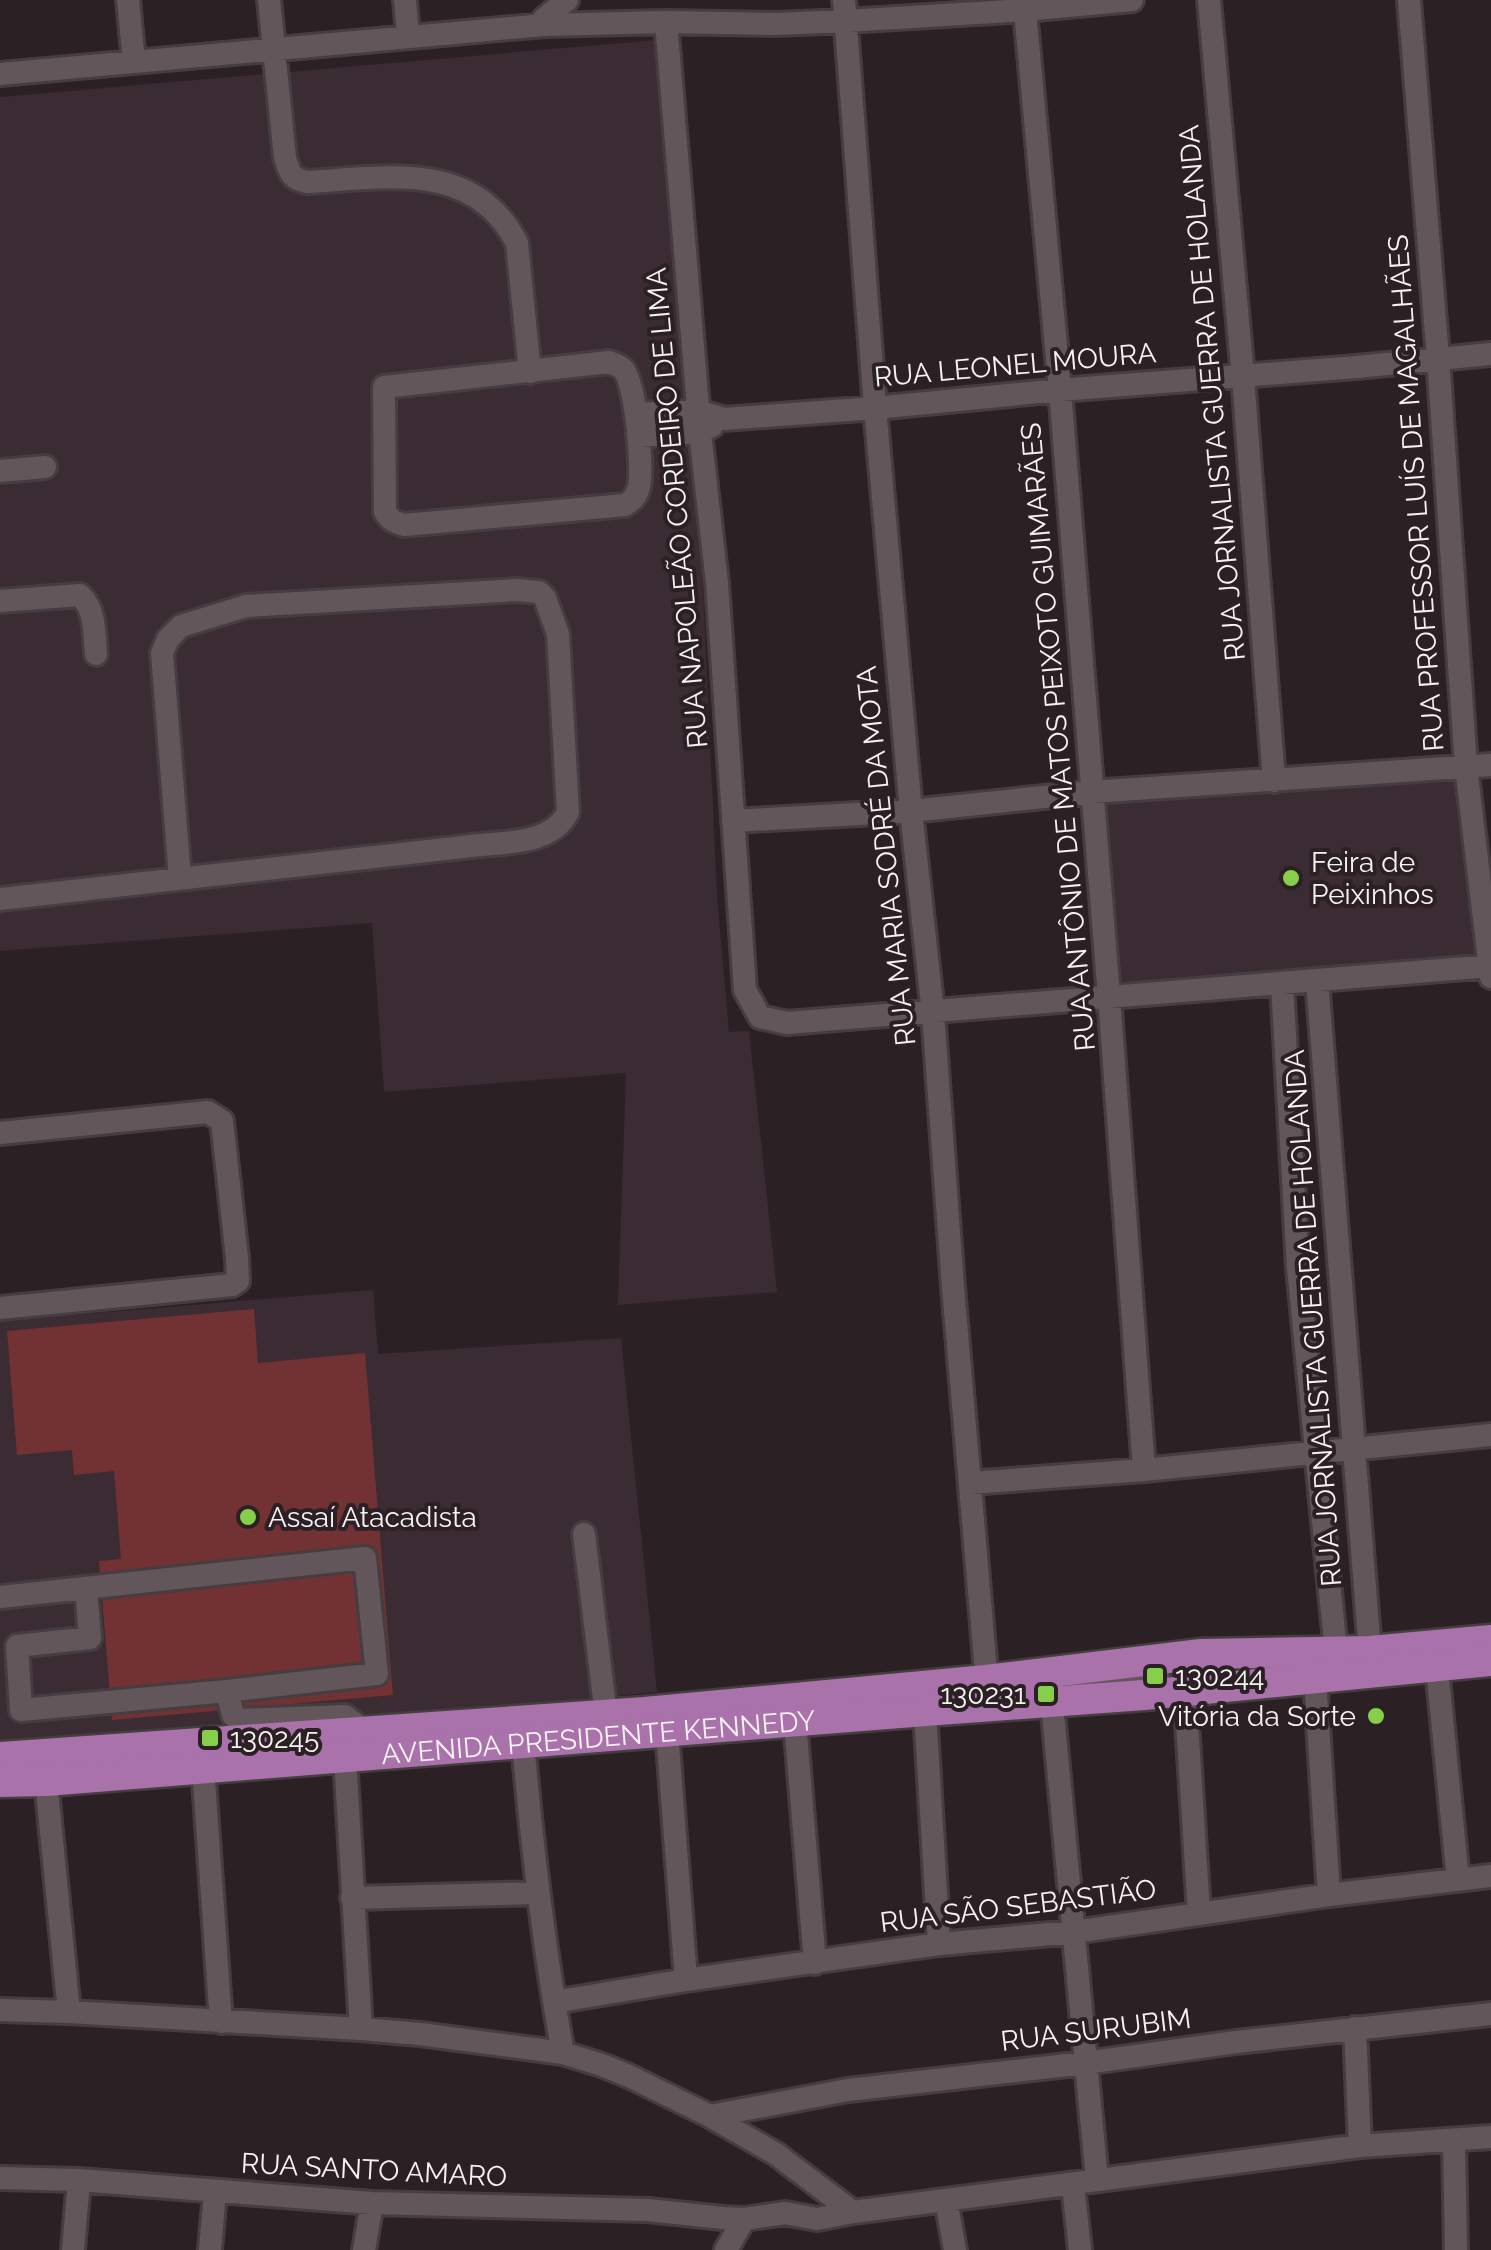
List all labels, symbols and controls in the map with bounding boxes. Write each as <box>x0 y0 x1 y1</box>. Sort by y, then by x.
street label: RUA JORNALISTA GUERRA DE HOLANDA <box>1172 124 1252 662</box>
street label: RUA PROFESSOR LUÍS DE MAGALHÃES <box>1380 234 1451 753</box>
street label: RUA NAPOLEÃO CORDEIRO DE LIMA <box>639 266 714 750</box>
street label: RUA LEONEL MOURA <box>873 336 1157 394</box>
street label: RUA ANTÔNIO DE MATOS PEIXOTO GUIMARÃES <box>1013 421 1102 1053</box>
street label: RUA MARIA SODRÉ DA MOTA <box>850 664 922 1048</box>
place label: Feira de Peixinhos <box>1311 846 1434 911</box>
marker: Feira de Peixinhos <box>1280 867 1302 889</box>
street label: RUA JORNALISTA GUERRA DE HOLANDA <box>1278 1048 1348 1587</box>
place label: Assaí Atacadista <box>268 1501 477 1534</box>
marker: Assaí Atacadista <box>237 1506 259 1528</box>
place label: 130244 <box>1175 1660 1264 1693</box>
marker: 130244 <box>1144 1665 1166 1687</box>
place label: 130231 <box>940 1678 1026 1711</box>
marker: 130231 <box>1035 1683 1057 1705</box>
place label: Vitória da Sorte <box>1158 1700 1356 1733</box>
street label: AVENIDA PRESIDENTE KENNEDY <box>380 1703 817 1771</box>
marker: Vitória da Sorte <box>1365 1705 1387 1727</box>
place label: 130245 <box>230 1722 319 1755</box>
marker: 130245 <box>199 1727 221 1749</box>
street label: RUA SÃO SEBASTIÃO <box>878 1872 1158 1939</box>
street label: RUA SURUBIM <box>999 2002 1193 2058</box>
street label: RUA SANTO AMARO <box>240 2147 508 2193</box>

